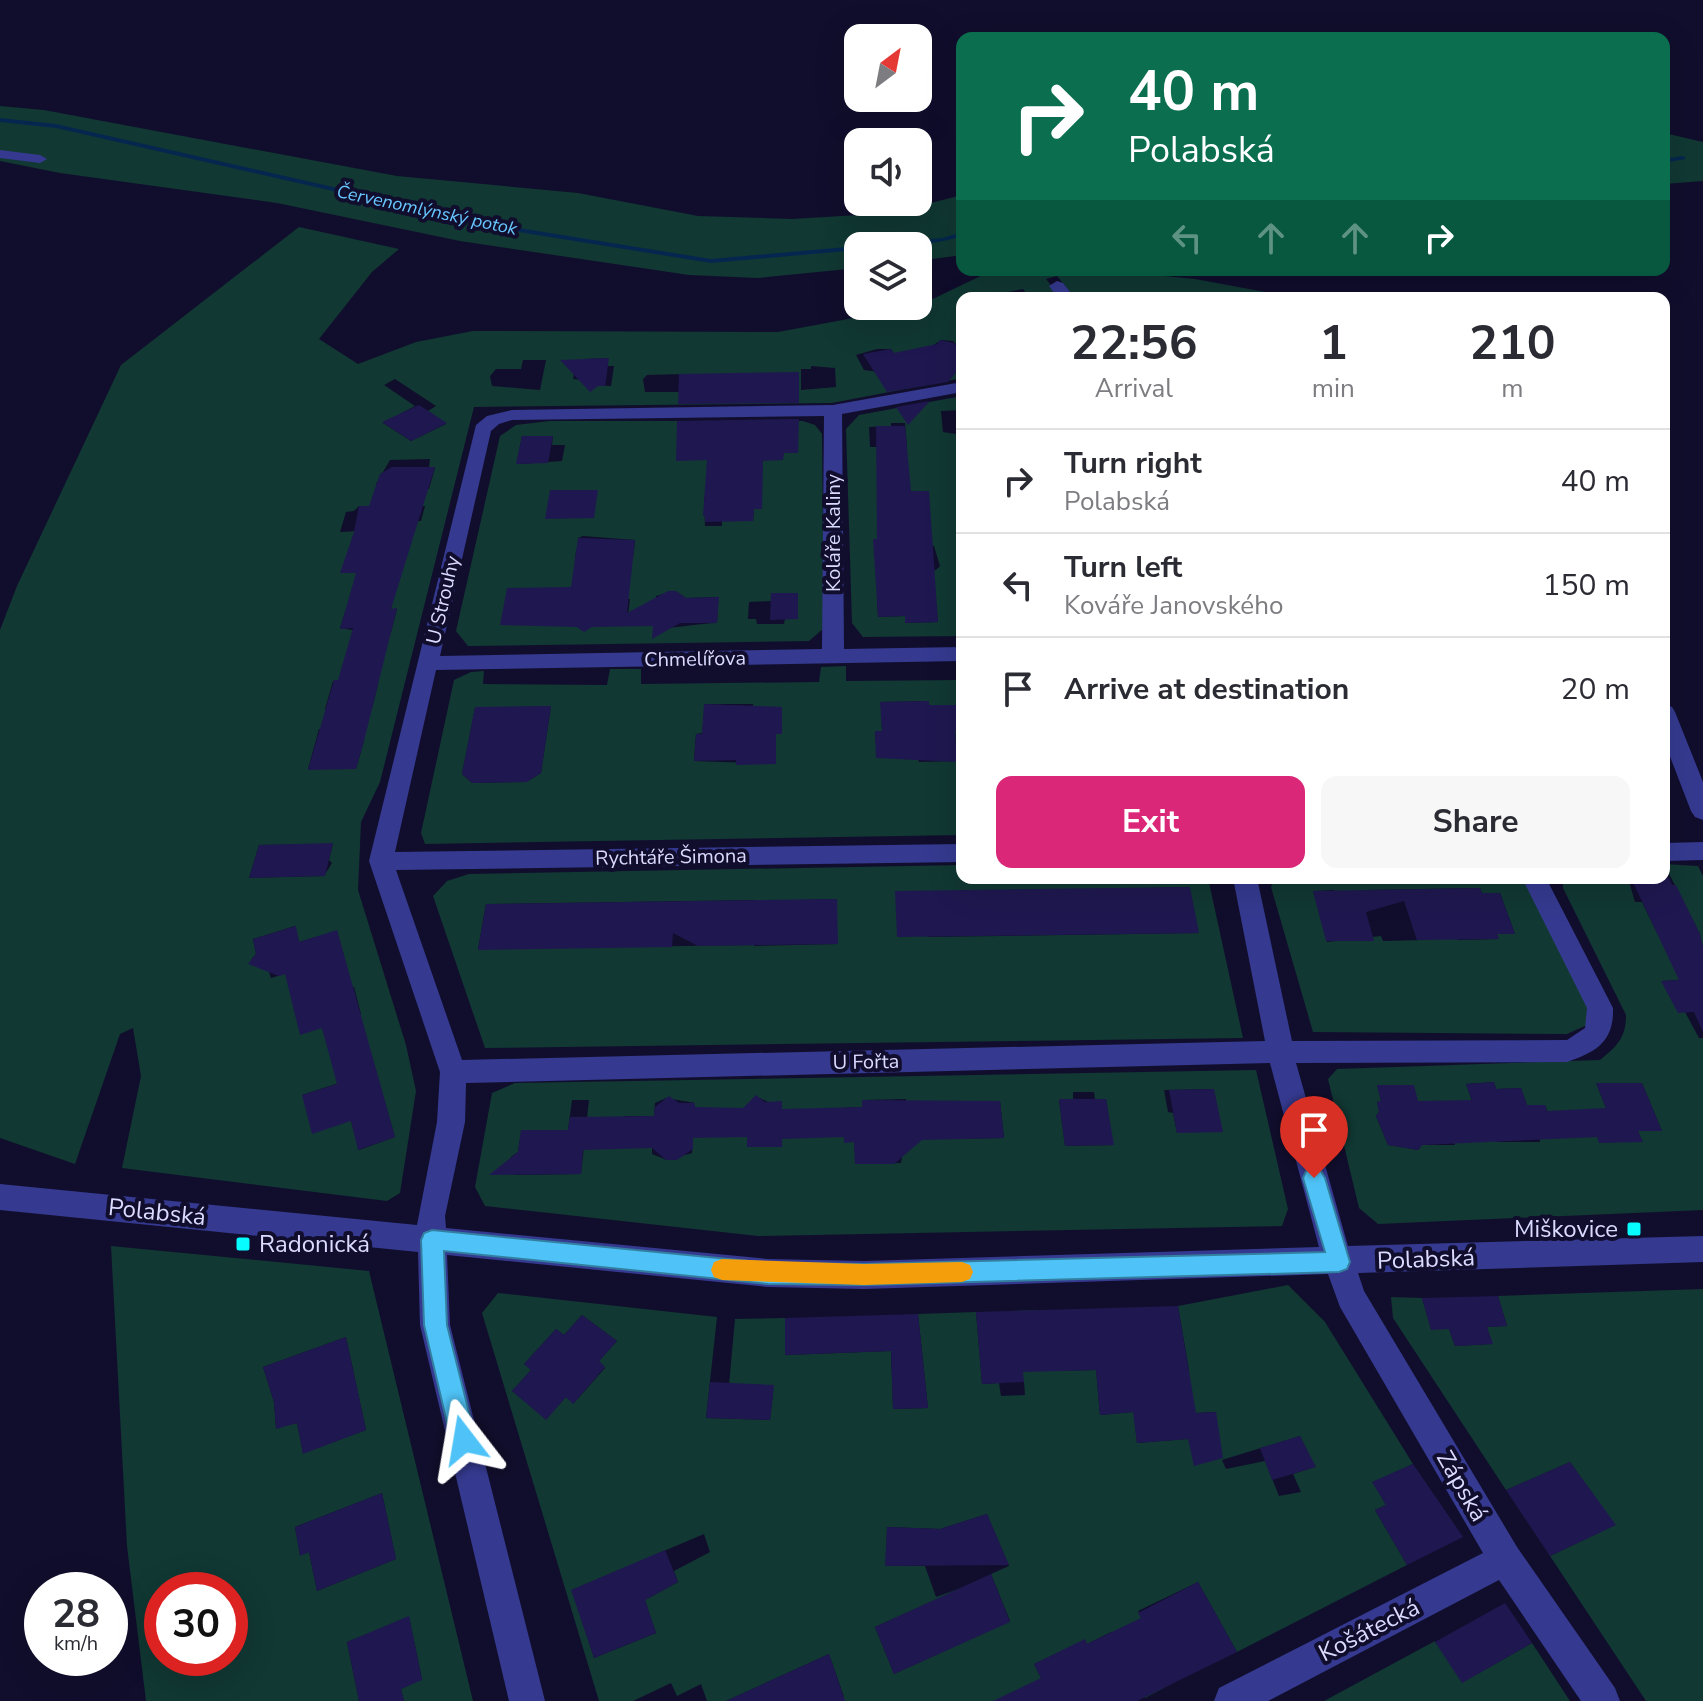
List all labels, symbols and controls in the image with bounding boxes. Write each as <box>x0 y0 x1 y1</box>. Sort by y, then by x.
north arrow <box>844 24 932 112</box>
map controls <box>844 24 932 320</box>
text: 40 m <box>1128 53 1259 130</box>
icon: right <box>996 64 1100 168</box>
text: Polabská <box>1128 126 1275 175</box>
button: sound <box>844 128 932 216</box>
water label: Červenomlýnský potok <box>335 179 520 241</box>
icon: left <box>1165 216 1209 260</box>
icon: ahead <box>1249 216 1293 260</box>
icon: ahead <box>1333 216 1377 260</box>
icon: right <box>1417 216 1461 260</box>
button: layers <box>844 232 932 320</box>
text: 22:56 <box>1070 310 1197 376</box>
text: 1 <box>1319 310 1348 376</box>
text: 210 <box>1469 310 1556 376</box>
text: Arrival <box>1095 371 1173 406</box>
text: min <box>1312 371 1355 406</box>
text: m <box>1501 371 1524 406</box>
text: Turn right <box>1064 443 1202 484</box>
icon: right <box>996 459 1040 503</box>
text: 40 m <box>1561 461 1630 502</box>
street label: Koláře Kaliny <box>820 473 847 592</box>
text: Polabská <box>1064 484 1170 519</box>
text: Turn left <box>1064 547 1182 588</box>
street label: U Strouhy <box>420 552 466 647</box>
icon: left <box>996 563 1040 607</box>
text: 150 m <box>1543 565 1630 606</box>
text: Kováře Janovského <box>1064 588 1283 623</box>
street label: Chmelířova <box>644 645 746 673</box>
icon: arrive <box>996 667 1040 711</box>
text: Arrive at destination <box>1064 669 1349 710</box>
text: 20 m <box>1561 669 1630 710</box>
button: Exit <box>996 776 1305 868</box>
button: Share <box>1321 776 1630 868</box>
street label: Rychtáře Šimona <box>595 842 747 872</box>
street label: U Fořta <box>832 1048 900 1076</box>
pin <box>1280 1096 1348 1178</box>
icon: arrive <box>1292 1108 1336 1152</box>
street label: Polabská <box>107 1191 207 1233</box>
place label: Miškovice <box>1514 1213 1618 1245</box>
marker: Miškovice <box>1625 1220 1643 1238</box>
place label: Radonická <box>259 1228 370 1260</box>
marker: Radonická <box>234 1235 252 1253</box>
street label: Polabská <box>1376 1241 1476 1277</box>
position arrow <box>422 1398 506 1482</box>
street label: Zápská <box>1429 1445 1495 1527</box>
speed limit sign: 30 <box>144 1572 248 1676</box>
text: 28 <box>52 1587 100 1641</box>
street label: Košátecká <box>1313 1591 1425 1669</box>
text: km/h <box>54 1630 98 1657</box>

